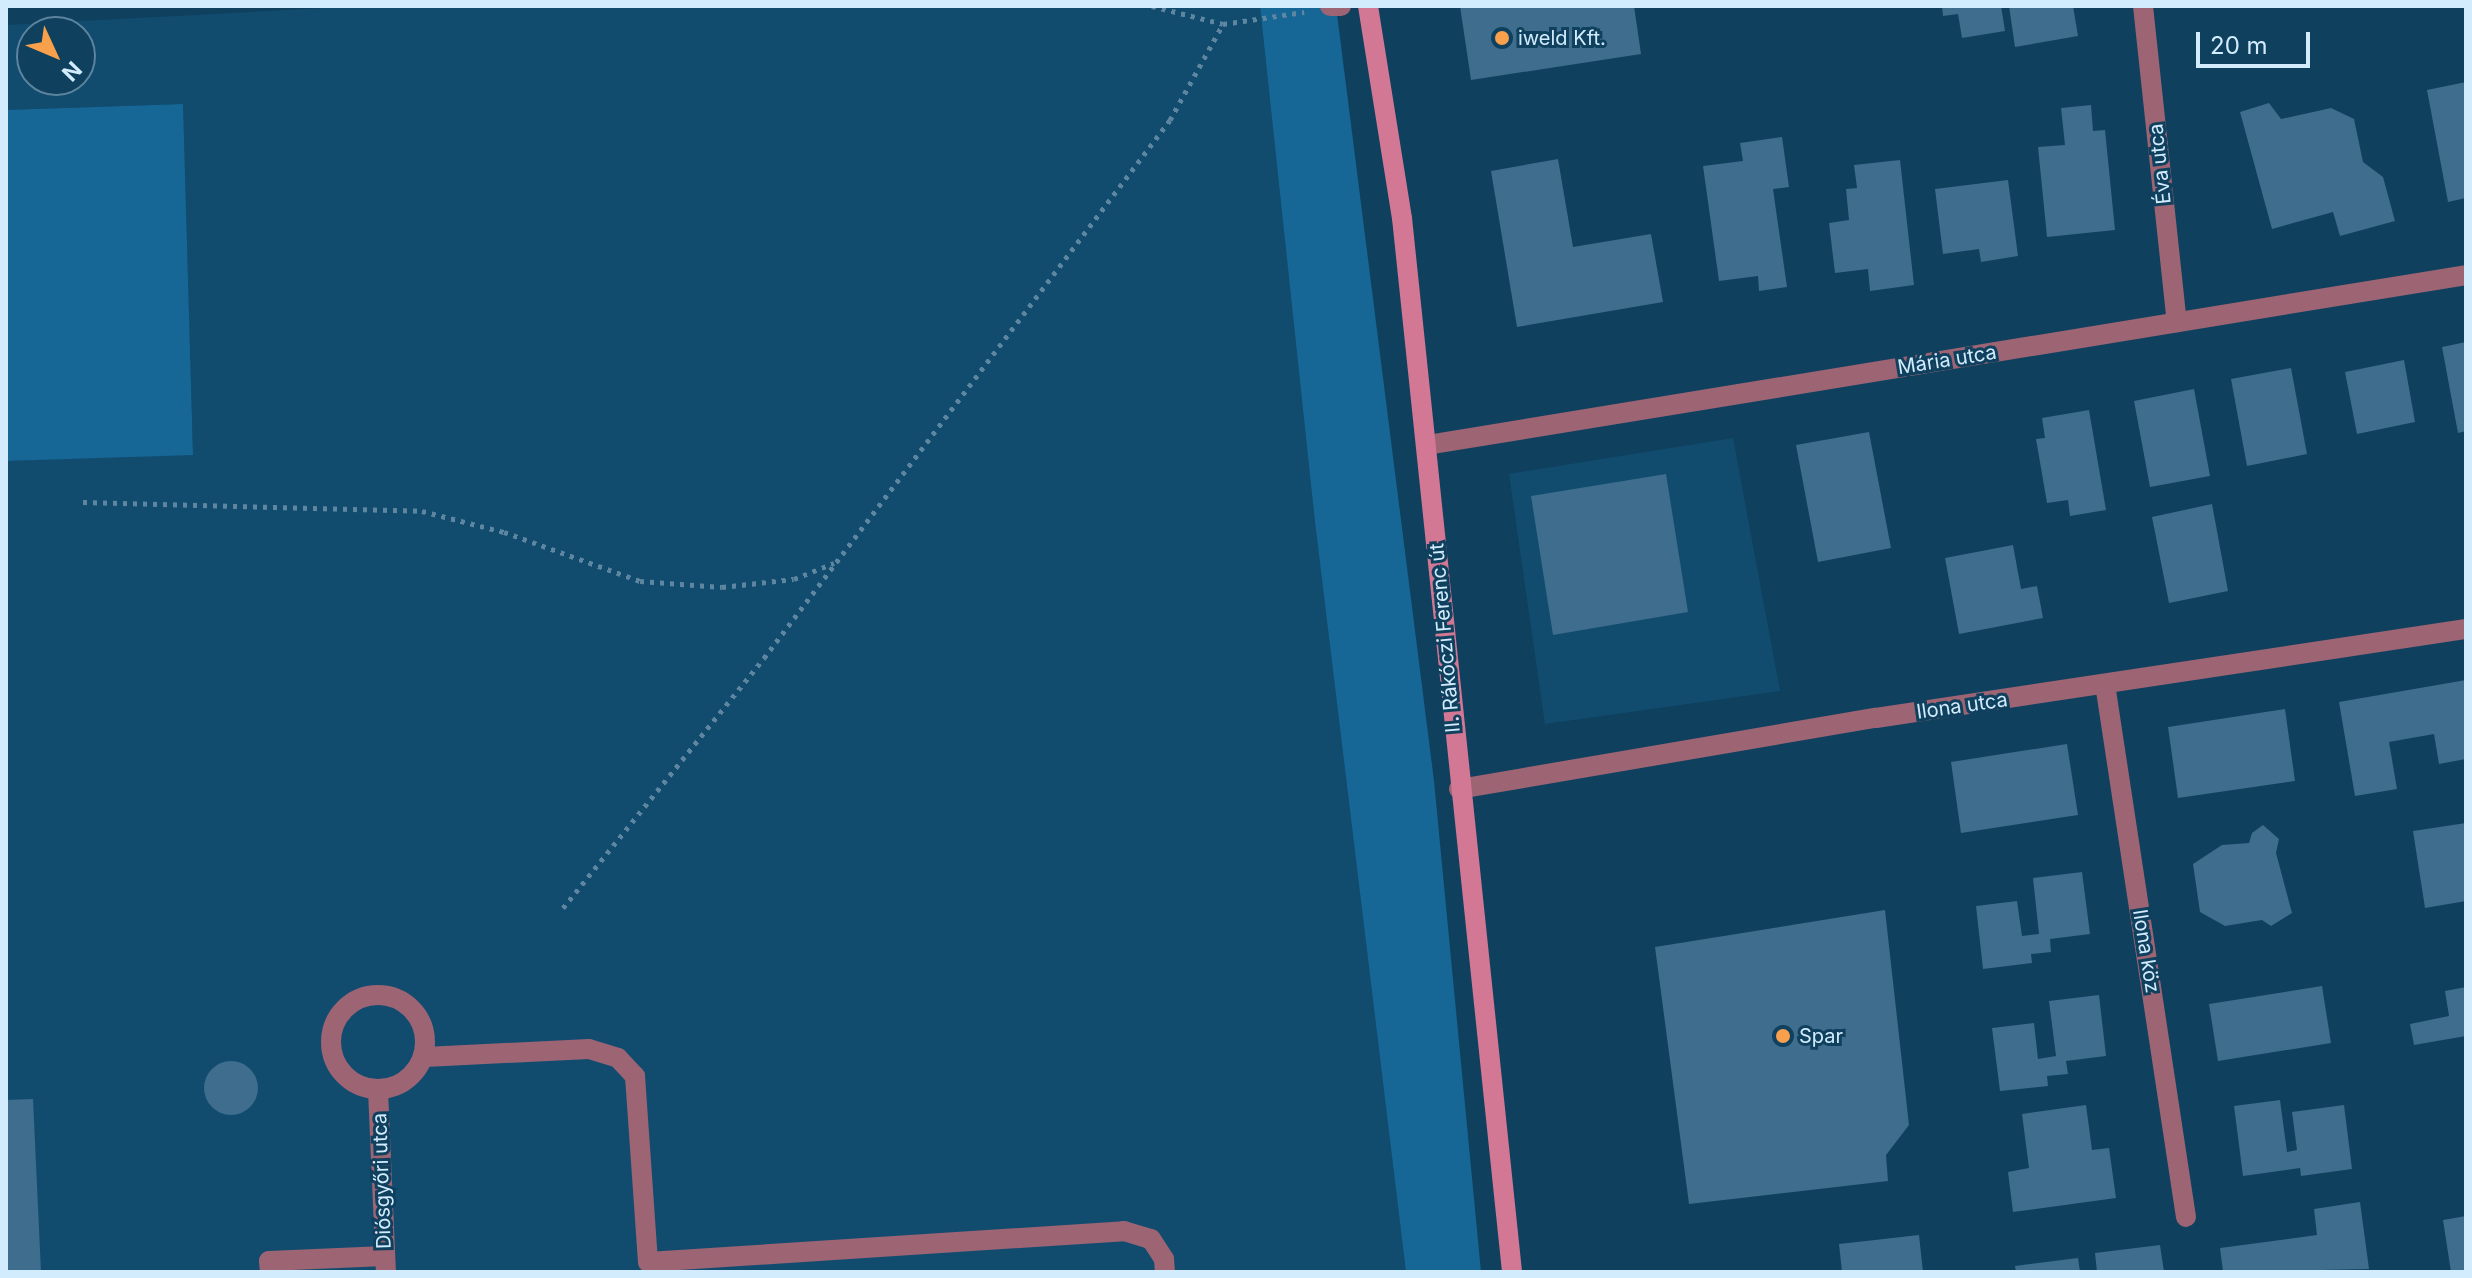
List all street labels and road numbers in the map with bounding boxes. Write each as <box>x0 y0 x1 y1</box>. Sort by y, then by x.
street label: Éva utca <box>2144 122 2176 206</box>
street label: Mária utca <box>1896 340 1998 380</box>
street label: II. Rákóczi Ferenc út <box>1425 542 1465 734</box>
street label: Ilona utca <box>1915 688 2009 724</box>
street label: Ilona köz <box>2128 908 2164 994</box>
street label: Diósgyőri utca <box>368 1112 396 1250</box>

